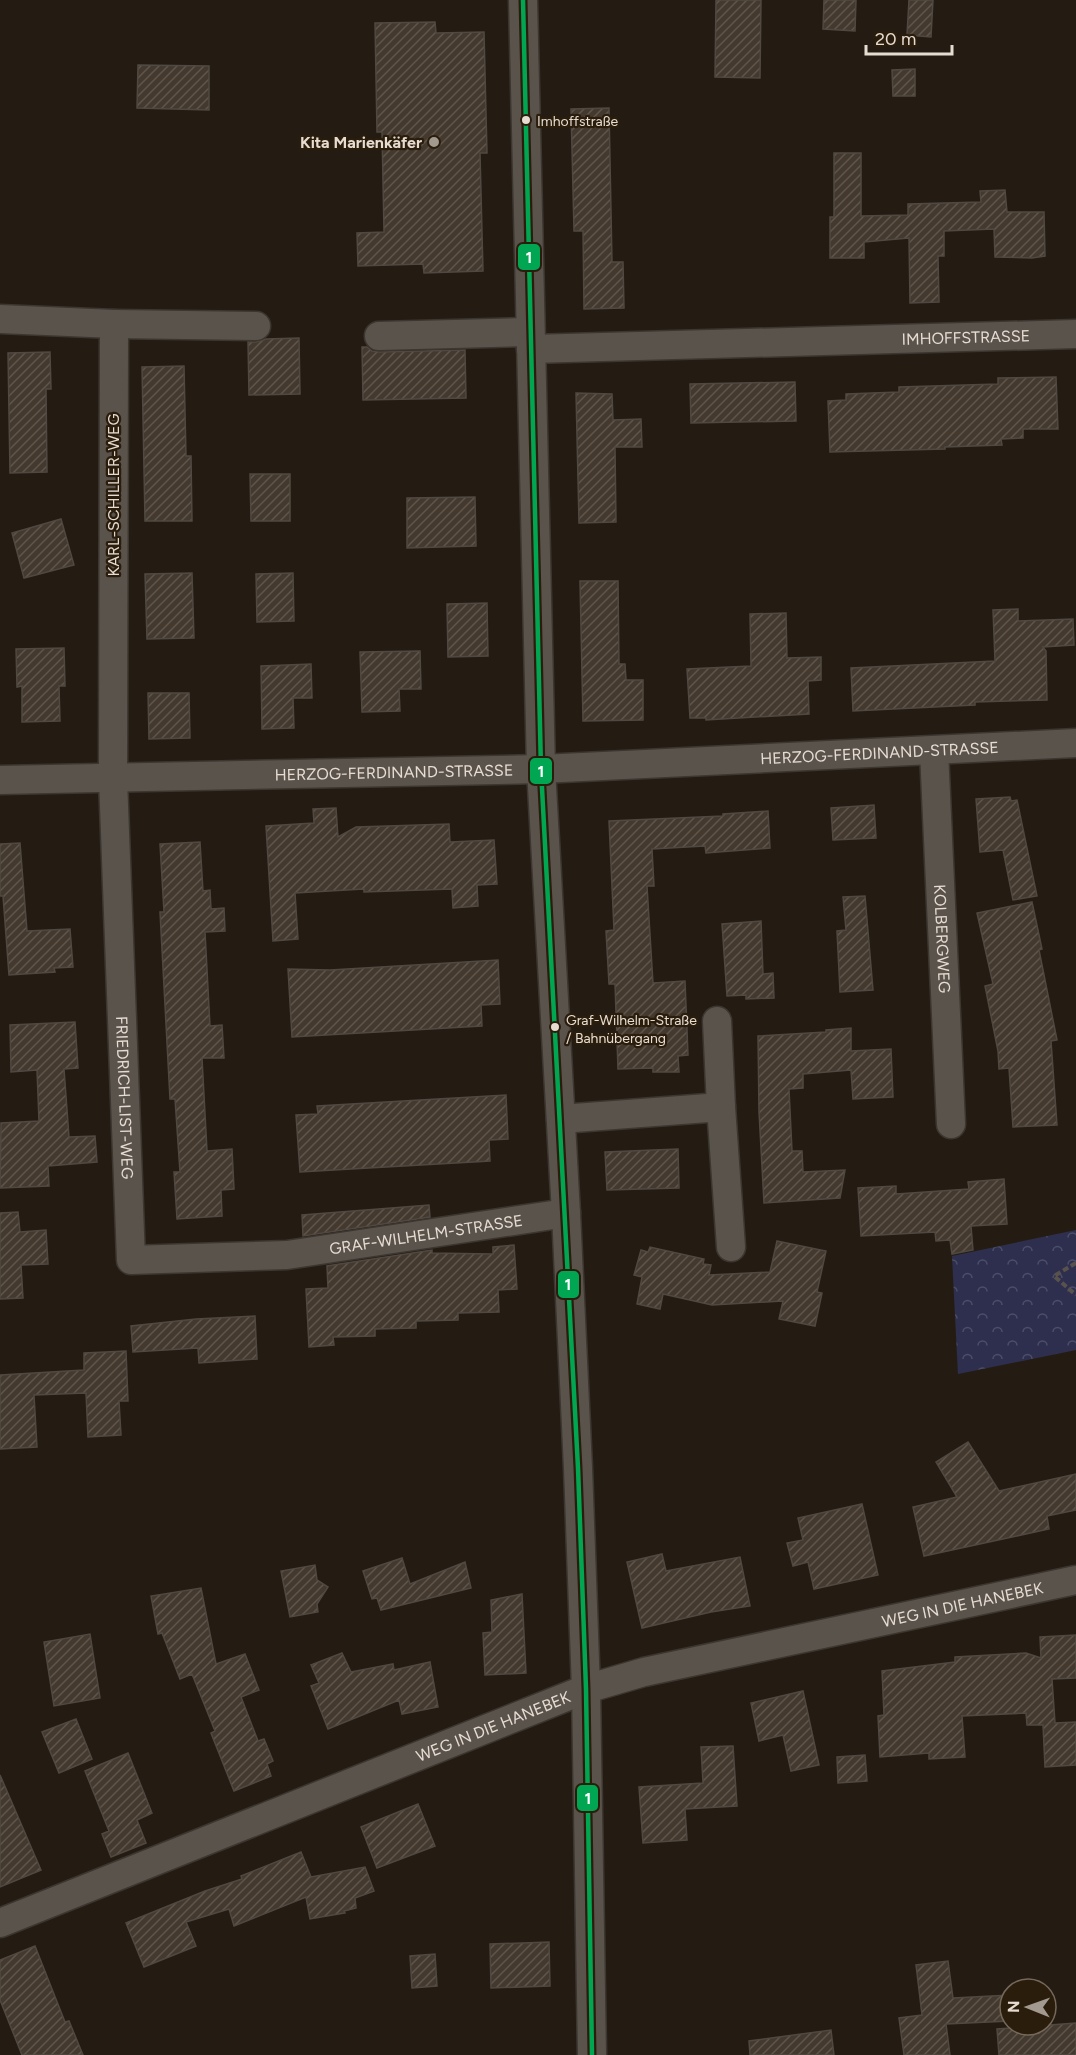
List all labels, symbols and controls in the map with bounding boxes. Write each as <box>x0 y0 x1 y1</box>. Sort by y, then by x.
scale bar <box>866 18 952 56</box>
text: 20 m <box>875 28 916 50</box>
place label: Imhoffstraße <box>537 113 619 130</box>
marker: Imhoffstraße <box>520 114 532 126</box>
place label: Kita Marienkäfer <box>300 133 422 152</box>
marker: Kita Marienkäfer <box>427 135 441 149</box>
line badge: 1 <box>517 243 541 271</box>
text: 1 <box>526 248 532 267</box>
street label: IMHOFFSTRASSE <box>901 326 1030 349</box>
street label: KARL-SCHILLER-WEG <box>104 413 123 577</box>
street label: HERZOG-FERDINAND-STRASSE <box>760 738 999 768</box>
line badge: 1 <box>529 757 553 785</box>
street label: HERZOG-FERDINAND-STRASSE <box>274 761 513 784</box>
text: 1 <box>538 762 544 781</box>
street label: KOLBERGWEG <box>930 884 954 994</box>
place label: Graf-Wilhelm-Straße / Bahnübergang <box>566 1012 697 1047</box>
street label: FRIEDRICH-LIST-WEG <box>112 1016 137 1180</box>
marker: Graf-Wilhelm-Straße / Bahnübergang <box>549 1021 561 1033</box>
street label: GRAF-WILHELM-STRASSE <box>328 1211 524 1259</box>
line badge: 1 <box>557 1270 580 1299</box>
text: 1 <box>565 1275 571 1294</box>
street label: WEG IN DIE HANEBEK <box>880 1578 1045 1631</box>
street label: WEG IN DIE HANEBEK <box>414 1687 573 1766</box>
line badge: 1 <box>576 1784 599 1812</box>
text: 1 <box>585 1789 591 1808</box>
north arrow <box>998 1977 1058 2037</box>
text: N <box>1004 2000 1023 2013</box>

